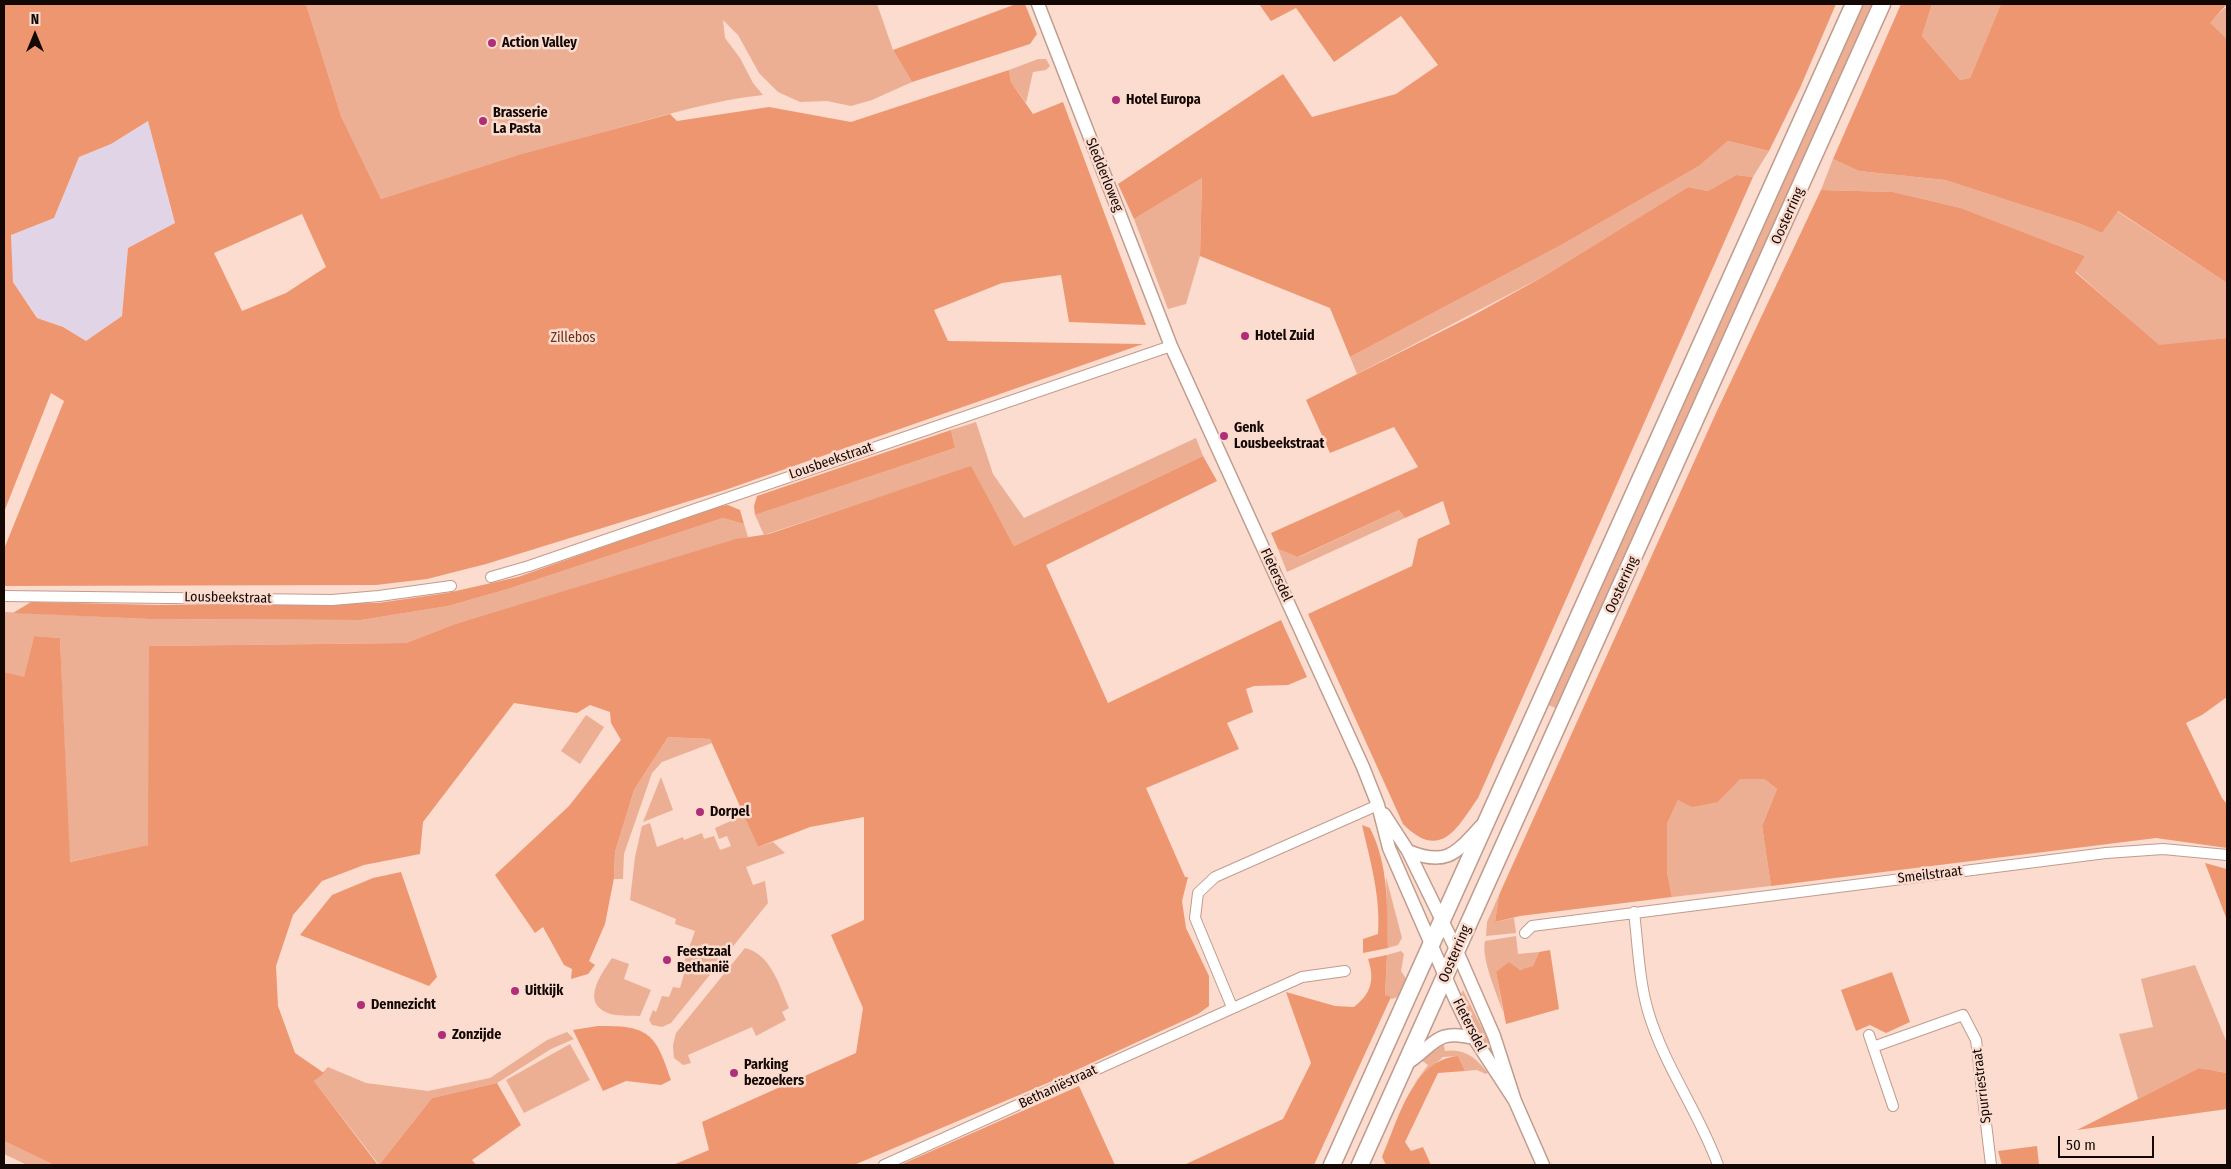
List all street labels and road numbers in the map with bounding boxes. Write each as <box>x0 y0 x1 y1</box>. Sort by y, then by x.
street label: Sledderloweg <box>1082 136 1126 214</box>
street label: Oosterring <box>1768 185 1808 247</box>
street label: Lousbeekstraat <box>787 439 875 483</box>
street label: Fletersdel <box>1256 546 1296 604</box>
street label: Oosterring <box>1602 554 1642 616</box>
street label: Lousbeekstraat <box>184 589 272 607</box>
street label: Smeilstraat <box>1897 863 1963 887</box>
street label: Oosterring <box>1435 923 1475 985</box>
street label: Fletersdel <box>1449 996 1489 1054</box>
street label: Spurriestraat <box>1969 1048 1995 1124</box>
street label: Bethaniëstraat <box>1016 1062 1100 1112</box>

